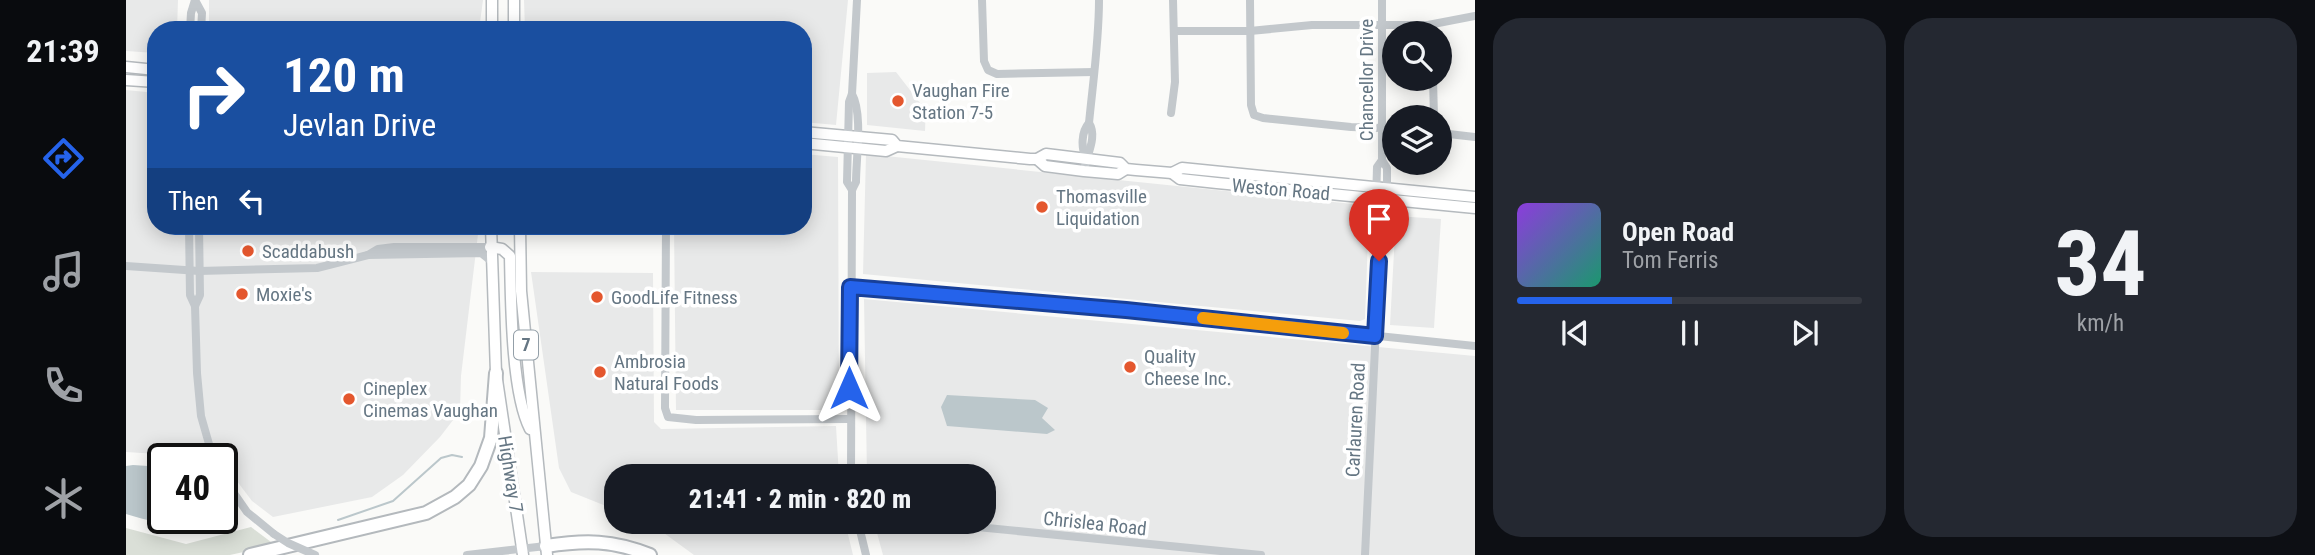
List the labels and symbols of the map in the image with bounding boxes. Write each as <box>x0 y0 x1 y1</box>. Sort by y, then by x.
street label: Chancellor Drive <box>1355 19 1378 141</box>
place label: Vaughan Fire Station 7-5 <box>912 79 1010 124</box>
marker: Vaughan Fire Station 7-5 <box>890 93 906 109</box>
street label: Weston Road <box>1231 174 1331 205</box>
place label: Thomasville Liquidation <box>1056 185 1147 230</box>
pin <box>1349 189 1409 261</box>
marker: Thomasville Liquidation <box>1034 199 1050 215</box>
place label: Scaddabush <box>262 240 354 263</box>
marker: Scaddabush <box>240 243 256 259</box>
place label: Moxie's <box>256 283 312 306</box>
marker: Moxie's <box>234 286 250 302</box>
place label: GoodLife Fitness <box>611 286 738 309</box>
marker: GoodLife Fitness <box>589 289 605 305</box>
road number: 7 <box>514 330 538 360</box>
place label: Quality Cheese Inc. <box>1144 345 1231 390</box>
place label: Ambrosia Natural Foods <box>614 350 719 395</box>
position arrow <box>812 351 886 425</box>
marker: Quality Cheese Inc. <box>1122 359 1138 375</box>
street label: Carlauren Road <box>1341 362 1370 478</box>
marker: Ambrosia Natural Foods <box>592 364 608 380</box>
place label: Cineplex Cinemas Vaughan <box>363 377 498 422</box>
marker: Cineplex Cinemas Vaughan <box>341 391 357 407</box>
street label: Highway 7 <box>493 434 528 514</box>
speed limit sign: 40 <box>147 443 238 534</box>
street label: Chrislea Road <box>1042 507 1148 540</box>

